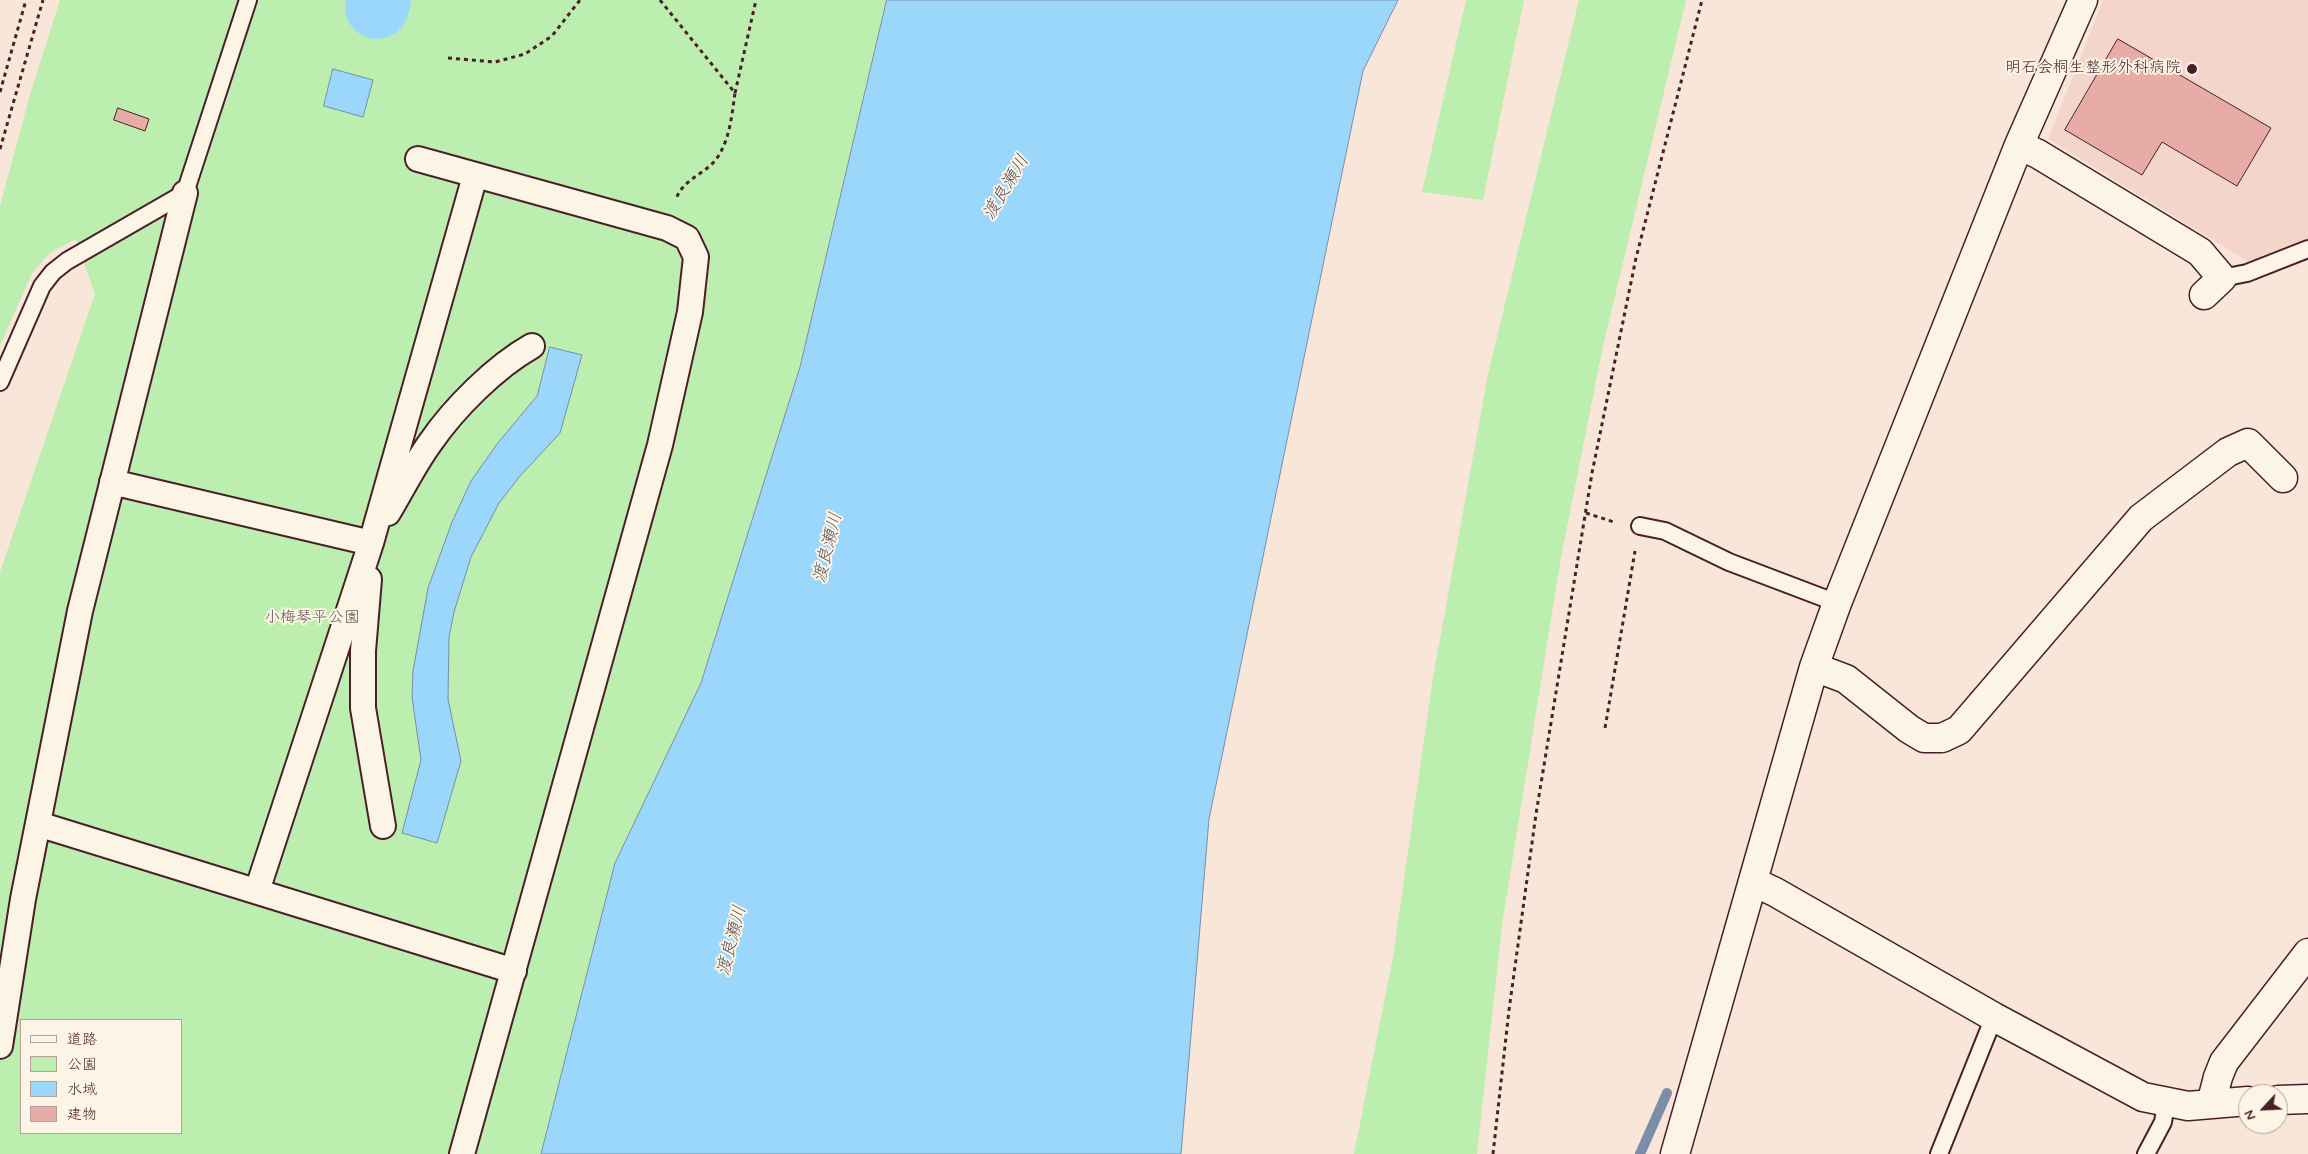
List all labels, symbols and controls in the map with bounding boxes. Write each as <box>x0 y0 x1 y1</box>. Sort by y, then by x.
place label: 明石会桐生整形外科病院 <box>2005 59 2181 79</box>
marker: 明石会桐生整形外科病院 <box>2185 62 2199 76</box>
water label: 渡良瀬川 <box>979 152 1035 224</box>
water label: 渡良瀬川 <box>810 510 848 586</box>
park label: 小梅琴平公園 <box>264 609 360 629</box>
water label: 渡良瀬川 <box>714 903 752 979</box>
legend <box>20 1019 182 1134</box>
text: 道路 <box>67 1030 97 1050</box>
text: 公園 <box>67 1055 97 1075</box>
text: 水域 <box>67 1080 97 1100</box>
north arrow <box>2238 1084 2288 1134</box>
text: 建物 <box>67 1105 97 1125</box>
text: N <box>2240 1107 2260 1123</box>

